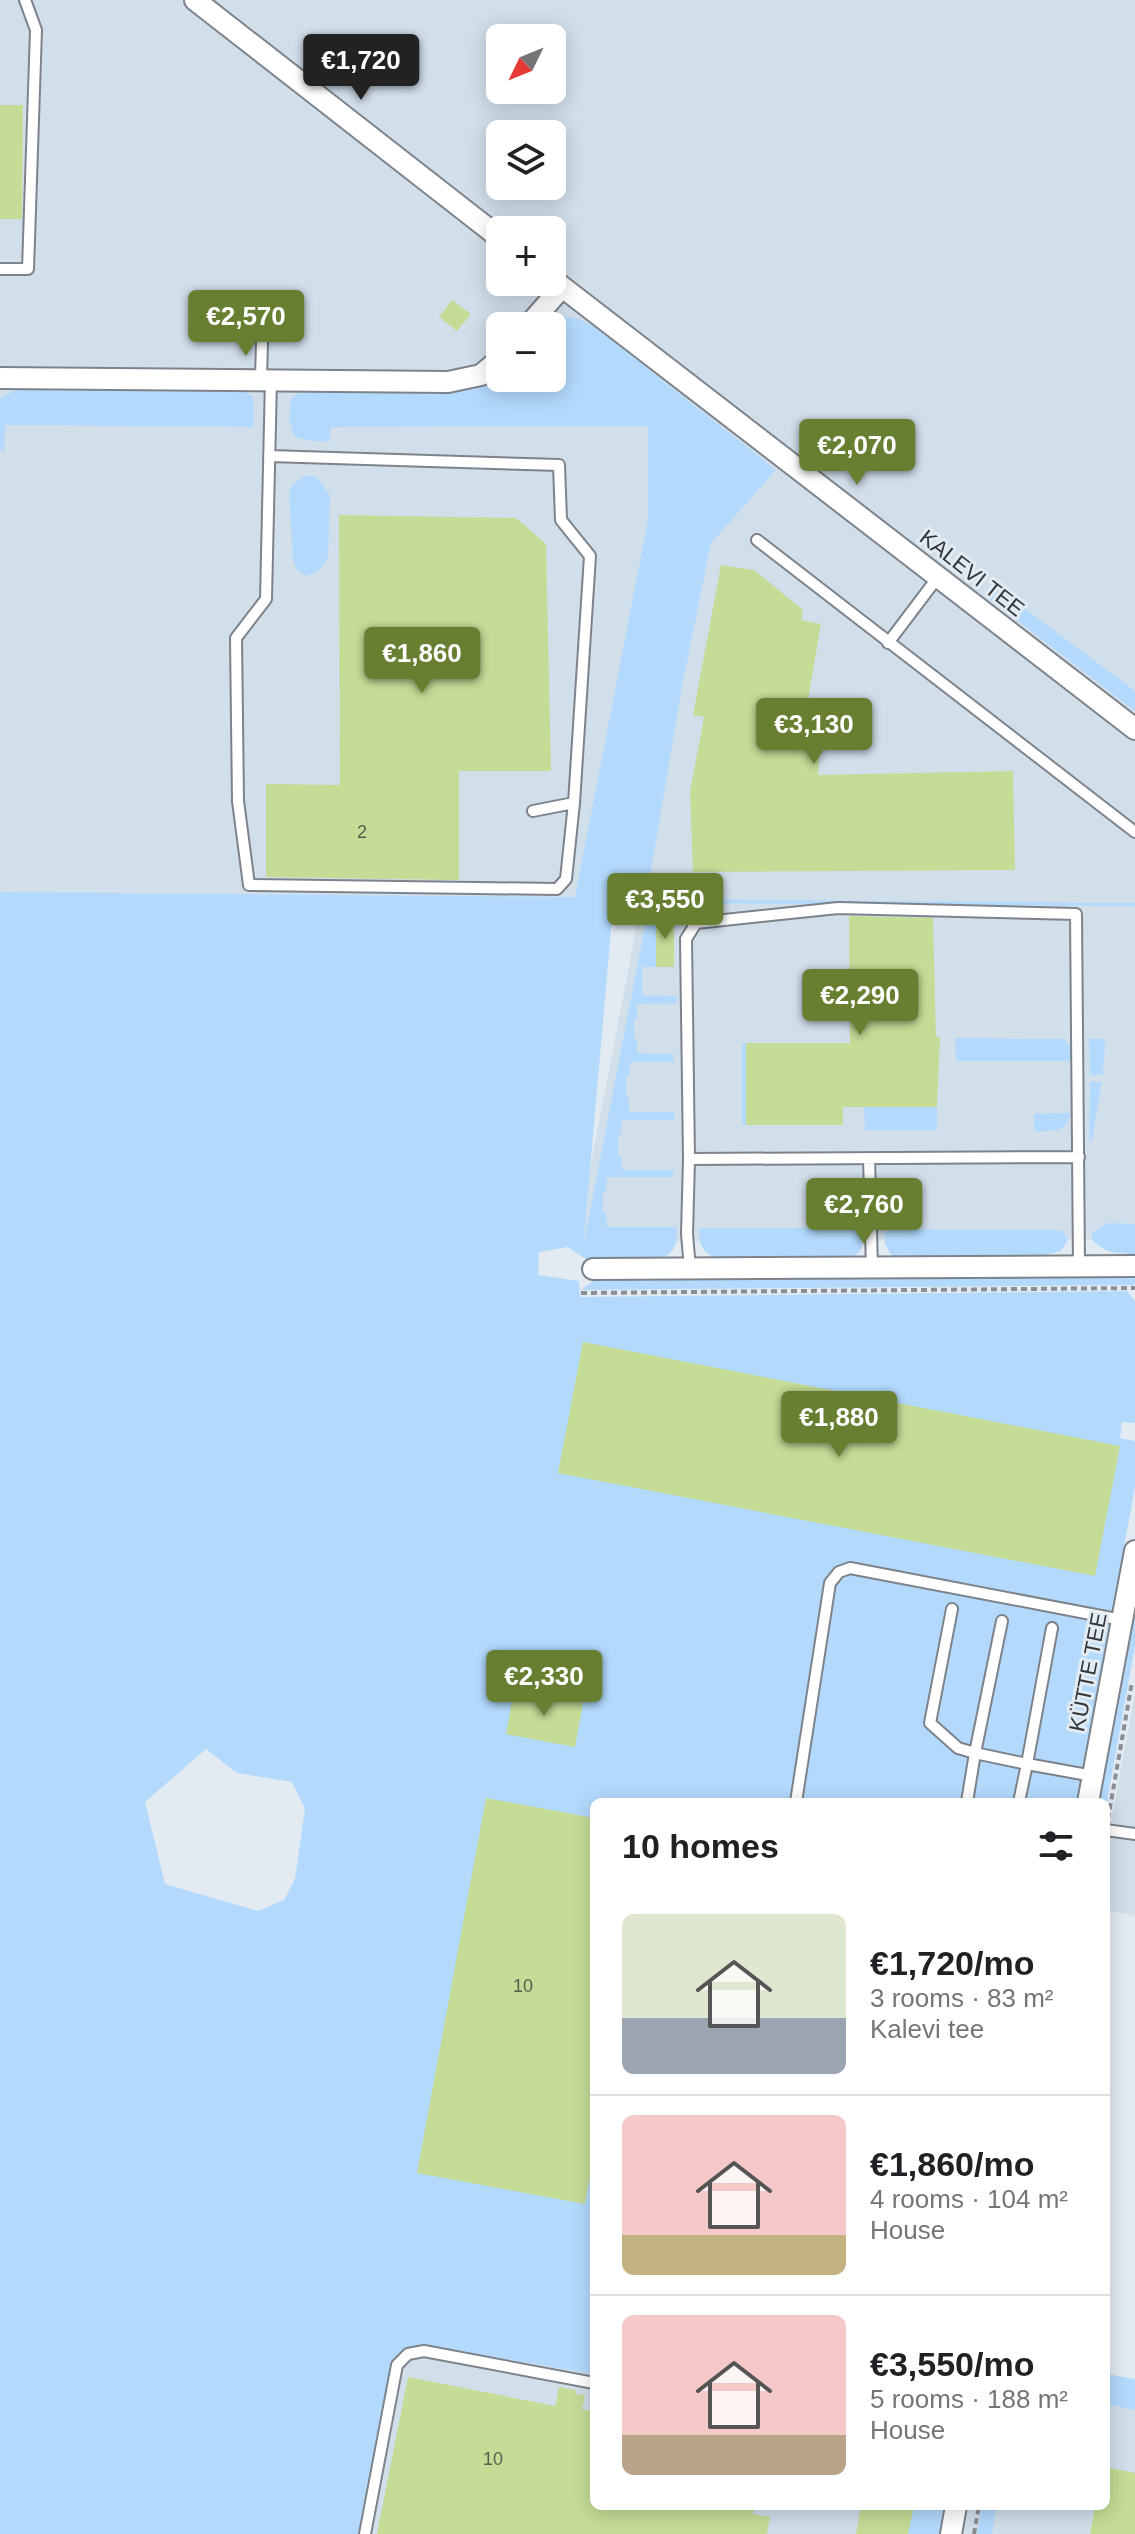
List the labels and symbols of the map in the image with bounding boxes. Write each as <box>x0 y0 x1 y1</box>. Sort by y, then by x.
north arrow <box>486 24 566 104</box>
pin: €1,720 <box>296 34 426 102</box>
pin: €2,570 <box>181 290 311 358</box>
pin: €2,070 <box>792 419 922 487</box>
street label: KALEVI TEE <box>915 525 1029 621</box>
pin: €1,860 <box>357 627 487 695</box>
pin: €3,130 <box>749 698 879 766</box>
house number: 2 <box>357 822 367 842</box>
pin: €3,550 <box>600 873 730 941</box>
pin: €2,290 <box>795 969 925 1037</box>
pin: €2,760 <box>799 1178 929 1246</box>
pin: €1,880 <box>774 1391 904 1459</box>
street label: KÜTTE TEE <box>1064 1610 1112 1734</box>
pin: €2,330 <box>479 1650 609 1718</box>
house number: 10 <box>513 1976 533 1996</box>
house number: 10 <box>483 2449 503 2469</box>

